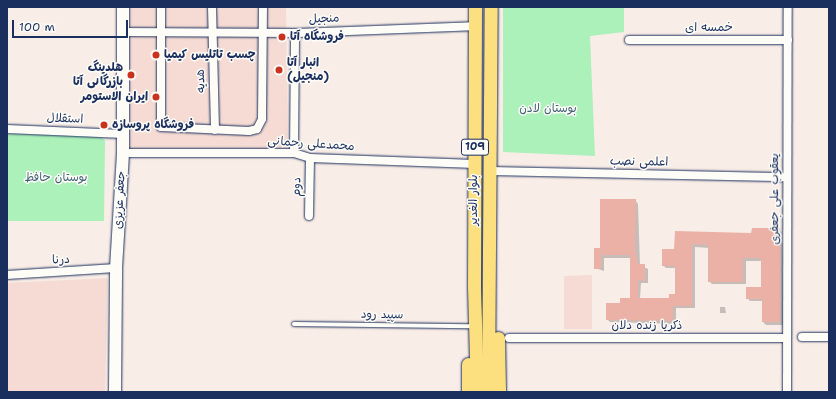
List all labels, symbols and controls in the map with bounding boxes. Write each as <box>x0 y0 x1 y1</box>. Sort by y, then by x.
street label: منجیل <box>308 11 340 27</box>
scale bar <box>14 12 130 38</box>
text: 100 m <box>19 19 55 35</box>
street label: خمسه ای <box>685 21 733 35</box>
place label: فروشگاه آتا <box>290 30 344 44</box>
marker: فروشگاه آتا <box>277 32 287 42</box>
place label: چسب تاتلیس کیمیا <box>164 48 256 62</box>
marker: چسب تاتلیس کیمیا <box>151 50 161 60</box>
place label: انبار آتا (منجیل) <box>287 56 329 84</box>
place label: هلدینگ بازرگانی آتا <box>73 61 123 89</box>
marker: انبار آتا (منجیل) <box>274 65 284 75</box>
street label: هدیه <box>193 69 209 93</box>
marker: هلدینگ بازرگانی آتا <box>126 70 136 80</box>
place label: ایران الاستومر <box>81 90 148 104</box>
marker: ایران الاستومر <box>151 92 161 102</box>
park label: بوستان لادن <box>519 102 577 116</box>
street label: استقلال <box>46 111 84 127</box>
place label: فروشگاه پروسازه <box>112 118 194 132</box>
marker: فروشگاه پروسازه <box>99 120 109 130</box>
street label: محمدعلی رحمانی <box>267 134 355 154</box>
road number: 109 <box>460 138 490 156</box>
street label: یعقوب علی جعفری <box>768 153 782 245</box>
street label: اعلمی نصب <box>610 154 668 170</box>
park label: بوستان حافظ <box>24 171 88 185</box>
street label: جعفر عزیزی <box>111 171 129 229</box>
street label: بلوار الغدیر <box>467 175 481 225</box>
street label: دوم <box>290 177 304 197</box>
street label: درنا <box>52 252 70 268</box>
street label: سپید رود <box>361 307 403 323</box>
street label: ذکریا زنده دلان <box>612 319 682 333</box>

